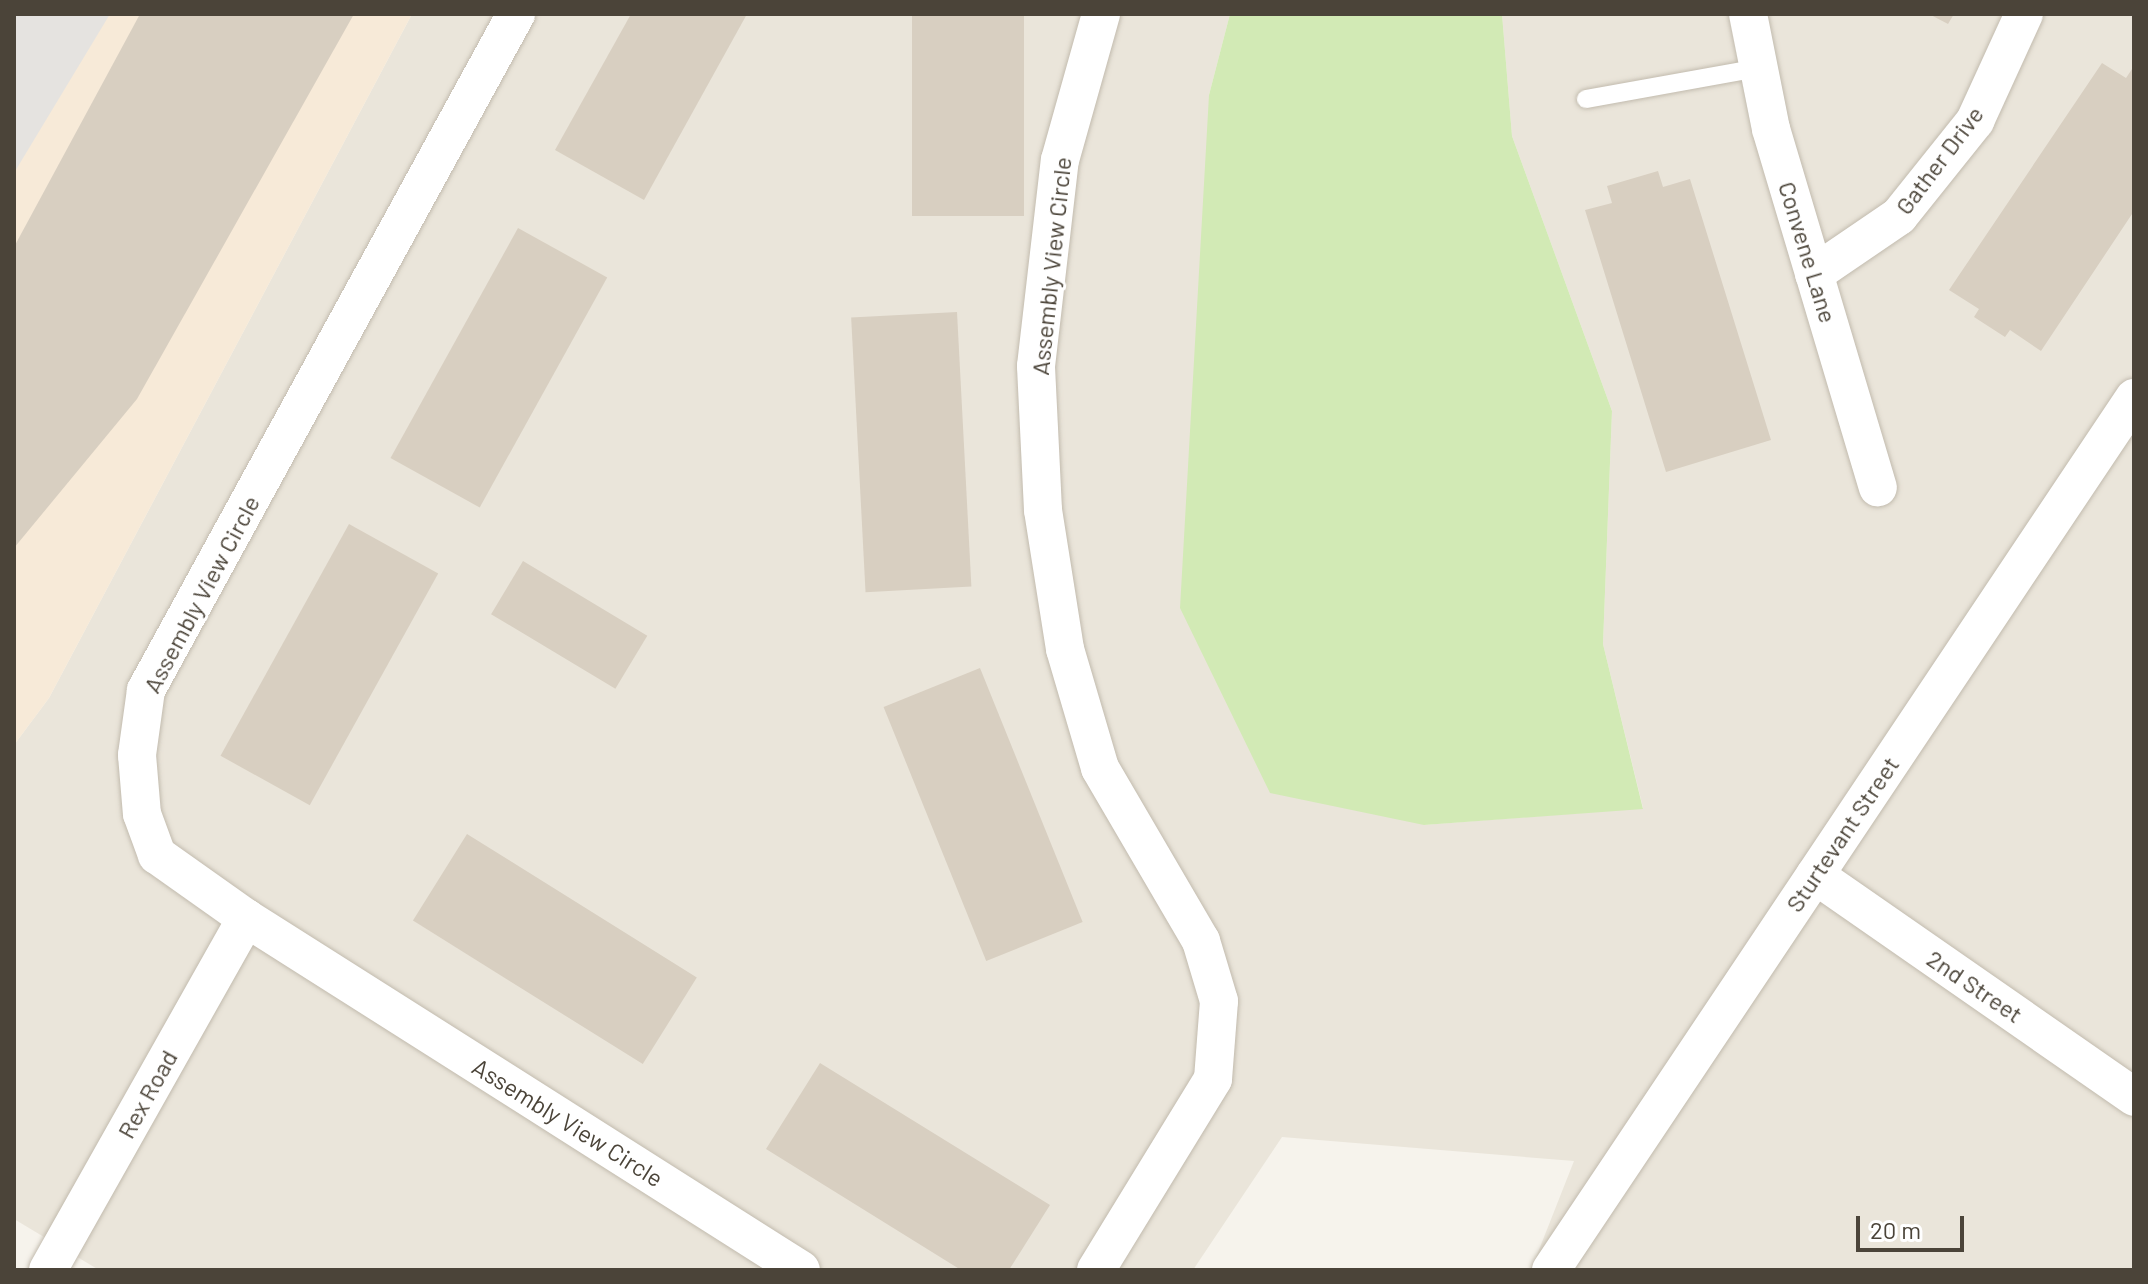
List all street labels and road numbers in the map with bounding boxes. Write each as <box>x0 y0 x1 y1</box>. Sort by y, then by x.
street label: Gather Drive <box>1889 100 1989 220</box>
street label: Assembly View Circle <box>1025 155 1077 377</box>
street label: Convene Lane <box>1773 178 1843 326</box>
street label: Assembly View Circle <box>137 490 265 698</box>
street label: Sturtevant Street <box>1779 751 1905 917</box>
street label: 2nd Street <box>1922 944 2028 1028</box>
street label: Rex Road <box>111 1045 183 1143</box>
street label: Assembly View Circle <box>467 1052 669 1192</box>

